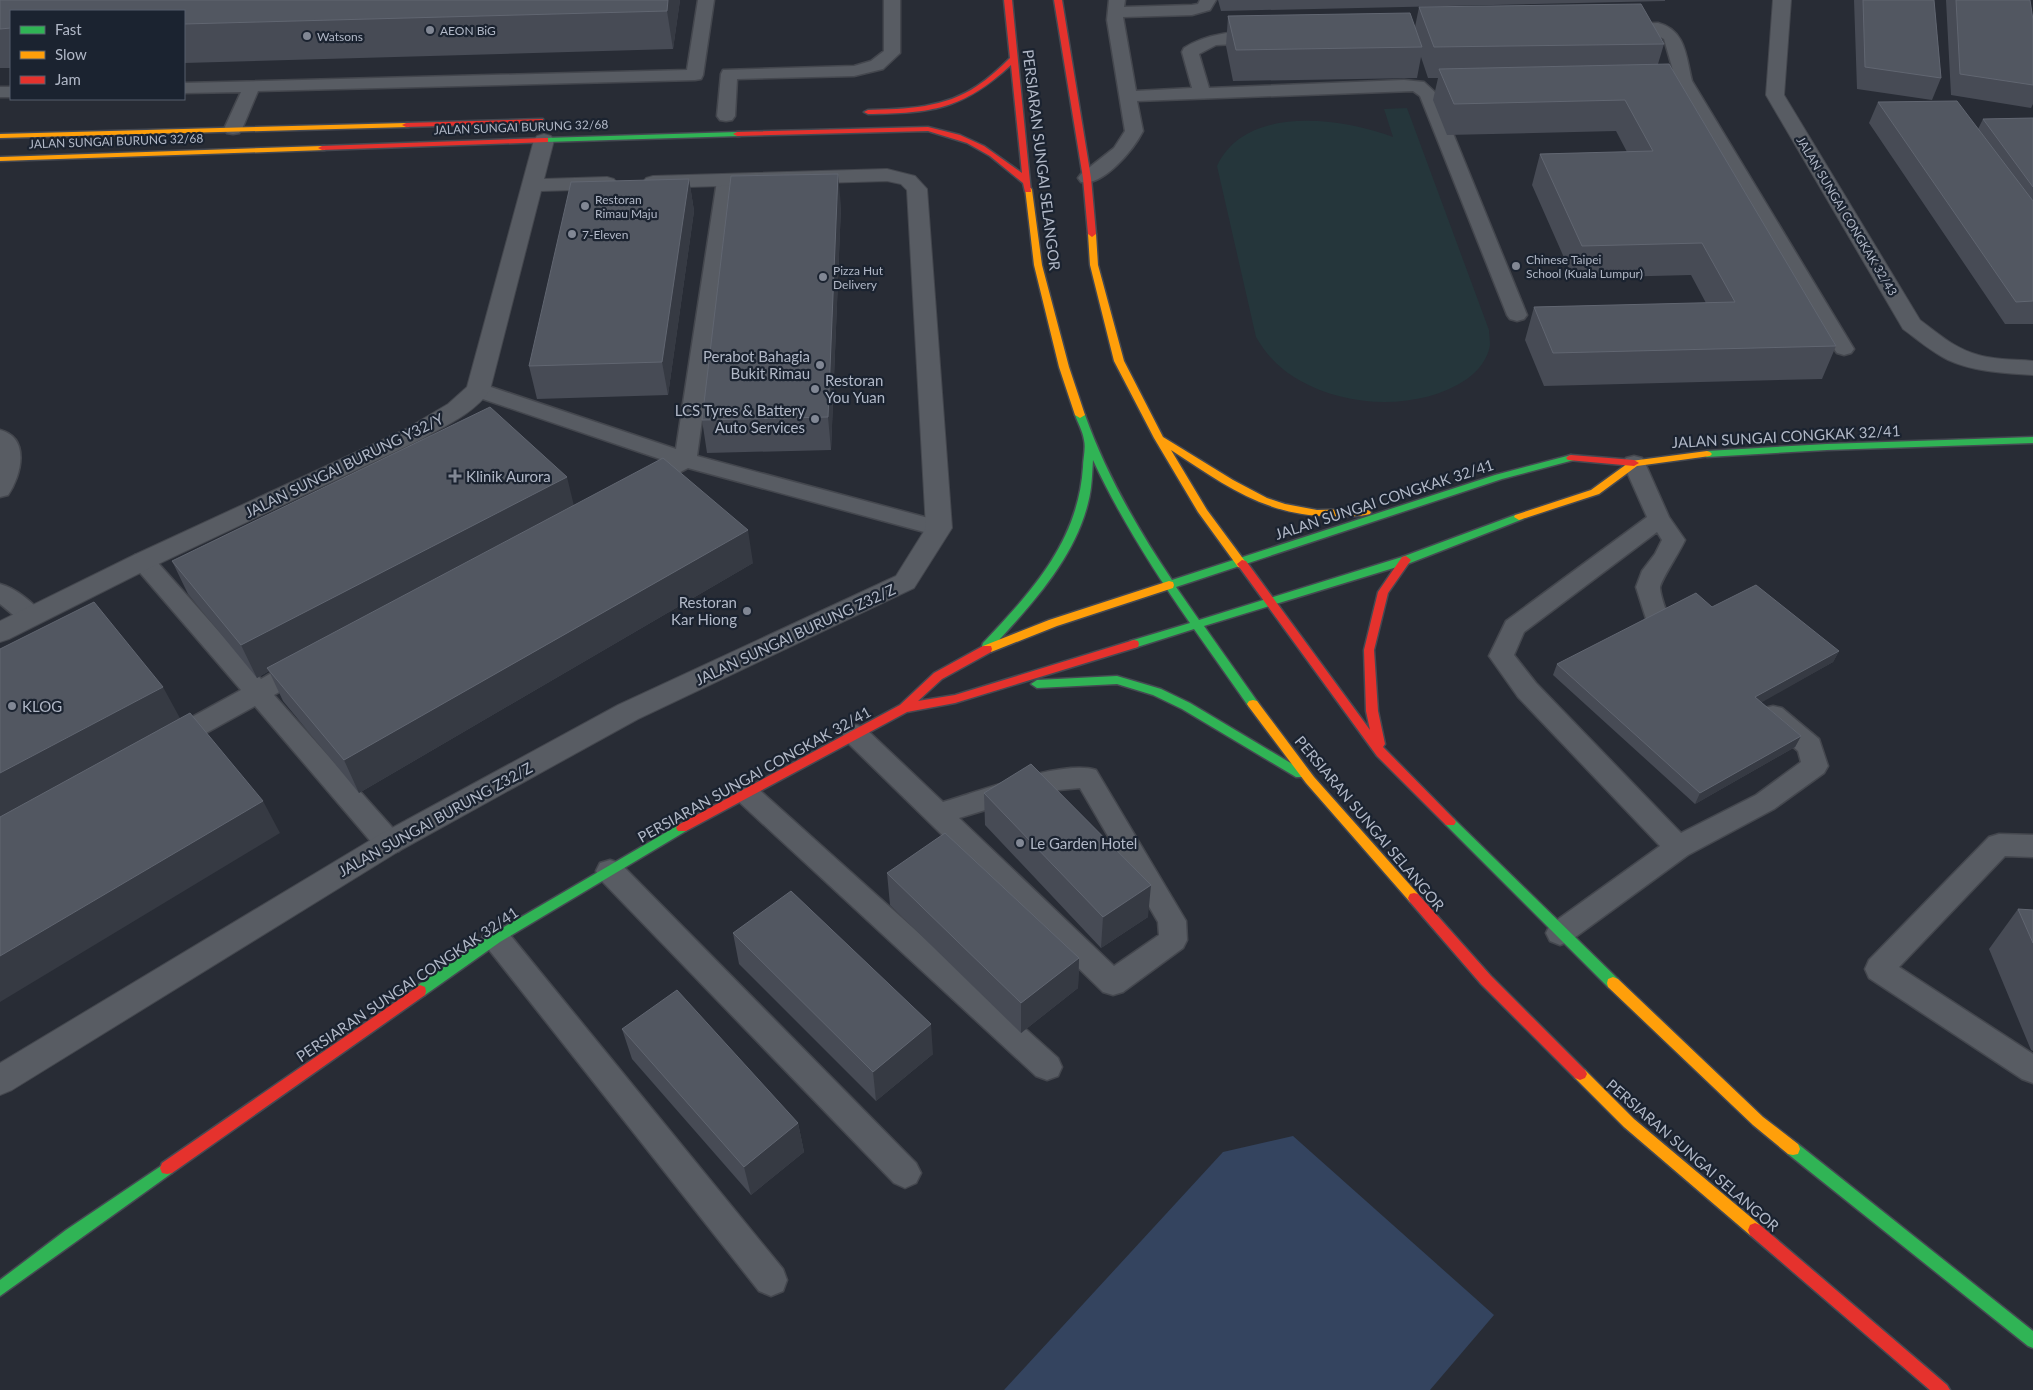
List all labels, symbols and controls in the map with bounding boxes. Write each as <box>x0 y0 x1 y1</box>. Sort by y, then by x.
legend <box>10 10 185 100</box>
text: Fast <box>55 20 82 38</box>
place label: AEON BiG <box>440 23 496 38</box>
marker: AEON BiG <box>424 24 436 36</box>
place label: Watsons <box>317 29 363 44</box>
marker: Watsons <box>301 30 313 42</box>
text: Slow <box>55 45 87 63</box>
street label: PERSIARAN SUNGAI SELANGOR <box>1020 48 1065 272</box>
text: Jam <box>55 70 81 88</box>
street label: JALAN SUNGAI BURUNG 32/68 <box>434 116 608 138</box>
street label: JALAN SUNGAI BURUNG 32/68 <box>29 130 203 152</box>
street label: JALAN SUNGAI CONGKAK 32/43 <box>1793 134 1901 298</box>
place label: Restoran Rimau Maju <box>595 192 657 221</box>
marker: Restoran Rimau Maju <box>579 200 591 212</box>
place label: 7-Eleven <box>582 227 628 242</box>
marker: 7-Eleven <box>566 228 578 240</box>
place label: Chinese Taipei School (Kuala Lumpur) <box>1526 252 1643 281</box>
marker: Chinese Taipei School (Kuala Lumpur) <box>1510 260 1522 272</box>
place label: Pizza Hut Delivery <box>833 263 884 292</box>
marker: Pizza Hut Delivery <box>817 271 829 283</box>
place label: Perabot Bahagia Bukit Rimau <box>703 347 810 382</box>
marker: Perabot Bahagia Bukit Rimau <box>814 359 826 371</box>
place label: Restoran You Yuan <box>825 371 885 406</box>
marker: Restoran You Yuan <box>809 383 821 395</box>
place label: LCS Tyres & Battery Auto Services <box>675 401 805 436</box>
street label: JALAN SUNGAI BURUNG Y32/Y <box>242 409 447 521</box>
marker: LCS Tyres & Battery Auto Services <box>809 413 821 425</box>
street label: JALAN SUNGAI CONGKAK 32/41 <box>1671 421 1901 451</box>
street label: JALAN SUNGAI CONGKAK 32/41 <box>1272 455 1496 543</box>
place label: Klinik Aurora <box>466 467 551 485</box>
marker: Klinik Aurora <box>448 469 462 483</box>
street label: JALAN SUNGAI BURUNG Z32/Z <box>692 580 898 688</box>
place label: Restoran Kar Hiong <box>671 593 737 628</box>
marker: Restoran Kar Hiong <box>741 605 753 617</box>
place label: KLOG <box>22 697 62 715</box>
marker: KLOG <box>6 700 18 712</box>
street label: PERSIARAN SUNGAI CONGKAK 32/41 <box>634 702 874 846</box>
street label: PERSIARAN SUNGAI SELANGOR <box>1292 732 1449 914</box>
street label: JALAN SUNGAI BURUNG Z32/Z <box>335 758 535 880</box>
place label: Le Garden Hotel <box>1030 834 1137 852</box>
marker: Le Garden Hotel <box>1014 837 1026 849</box>
street label: PERSIARAN SUNGAI CONGKAK 32/41 <box>293 903 521 1065</box>
street label: PERSIARAN SUNGAI SELANGOR <box>1603 1075 1783 1235</box>

